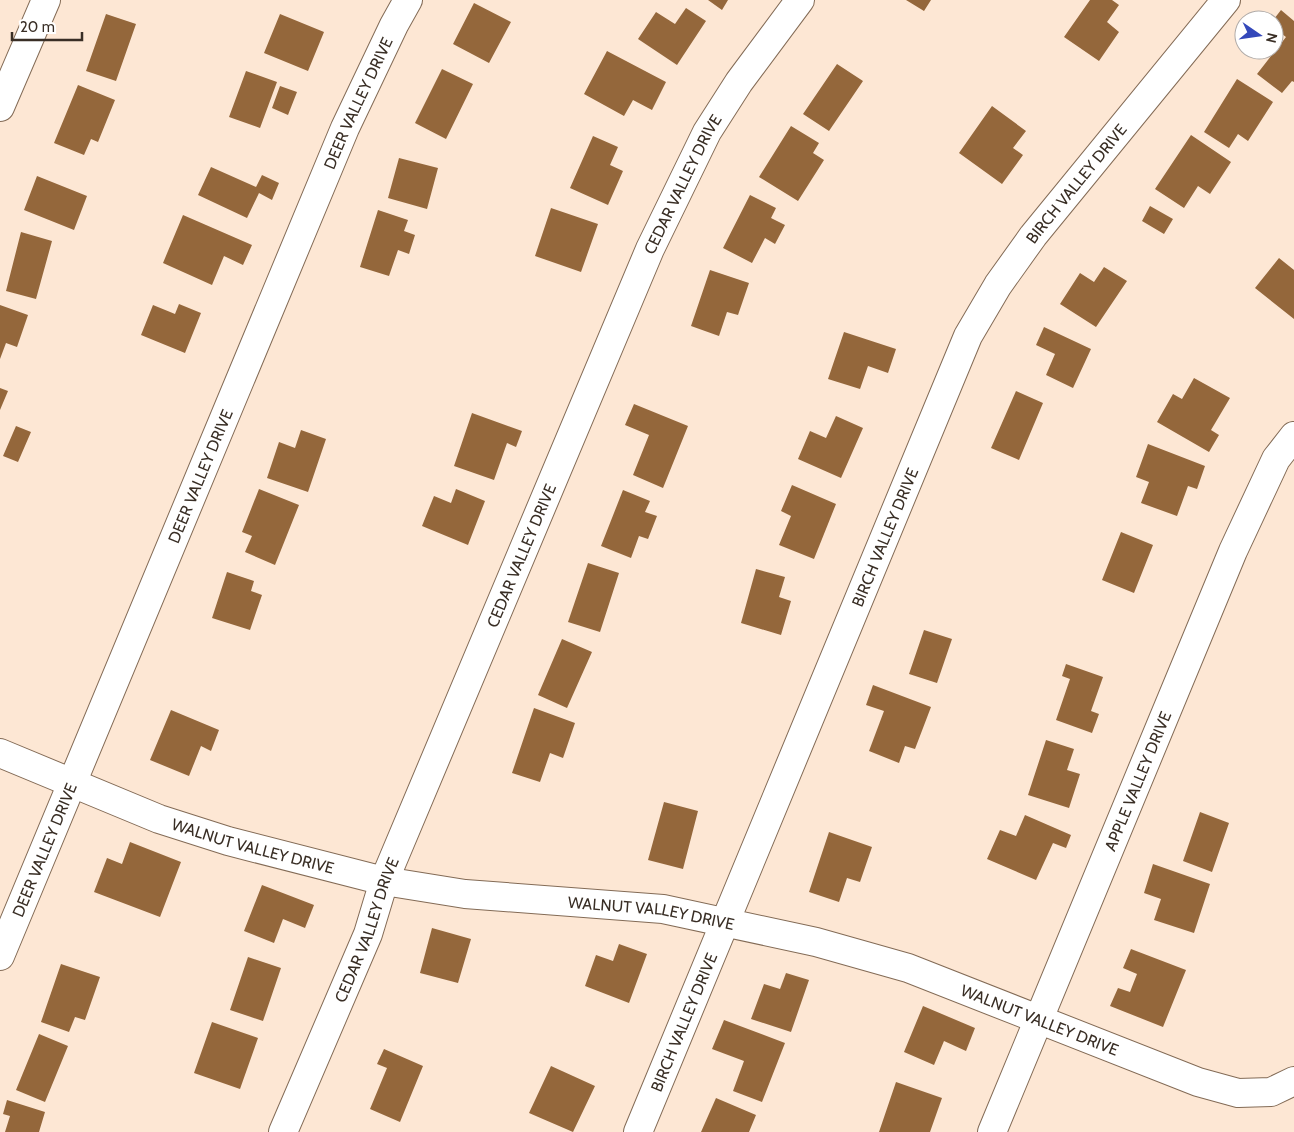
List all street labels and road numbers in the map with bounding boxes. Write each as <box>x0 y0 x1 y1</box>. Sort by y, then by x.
street label: DEER VALLEY DRIVE <box>320 34 397 172</box>
street label: CEDAR VALLEY DRIVE <box>640 111 726 257</box>
street label: BIRCH VALLEY DRIVE <box>1022 120 1131 247</box>
street label: DEER VALLEY DRIVE <box>164 406 237 546</box>
street label: BIRCH VALLEY DRIVE <box>848 465 922 610</box>
street label: CEDAR VALLEY DRIVE <box>483 481 560 630</box>
street label: APPLE VALLEY DRIVE <box>1101 709 1175 854</box>
street label: DEER VALLEY DRIVE <box>8 780 81 920</box>
street label: WALNUT VALLEY DRIVE <box>169 815 336 878</box>
street label: CEDAR VALLEY DRIVE <box>331 854 403 1005</box>
street label: WALNUT VALLEY DRIVE <box>567 893 736 934</box>
street label: BIRCH VALLEY DRIVE <box>647 950 721 1095</box>
street label: WALNUT VALLEY DRIVE <box>958 981 1121 1060</box>

